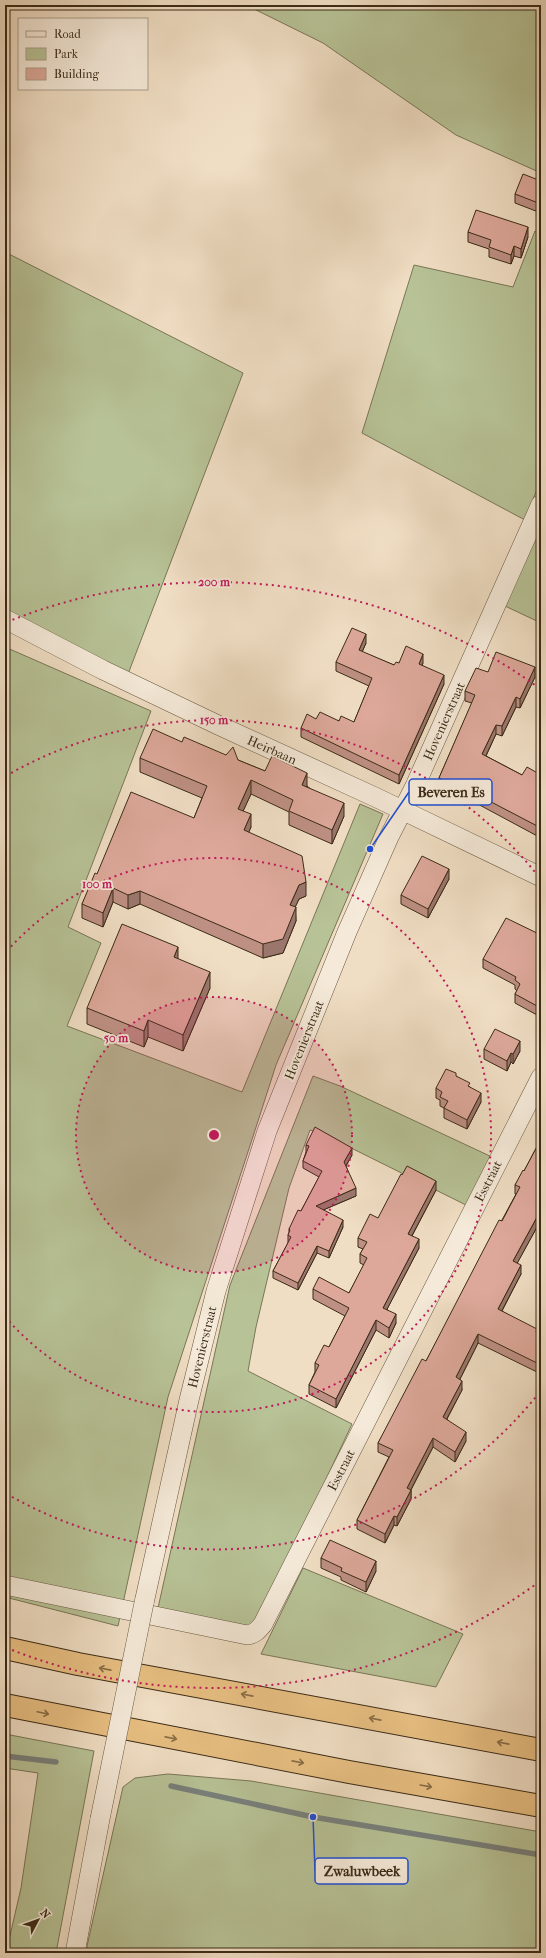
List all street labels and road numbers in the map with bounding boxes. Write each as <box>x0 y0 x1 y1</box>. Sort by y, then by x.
street label: Hovenierstraat <box>420 679 468 762</box>
street label: Heirbaan <box>245 733 299 768</box>
street label: Hovenierstraat <box>281 998 327 1082</box>
street label: Esstraat <box>471 1158 505 1204</box>
street label: Hovenierstraat <box>185 1304 220 1390</box>
street label: Esstraat <box>324 1447 358 1493</box>

